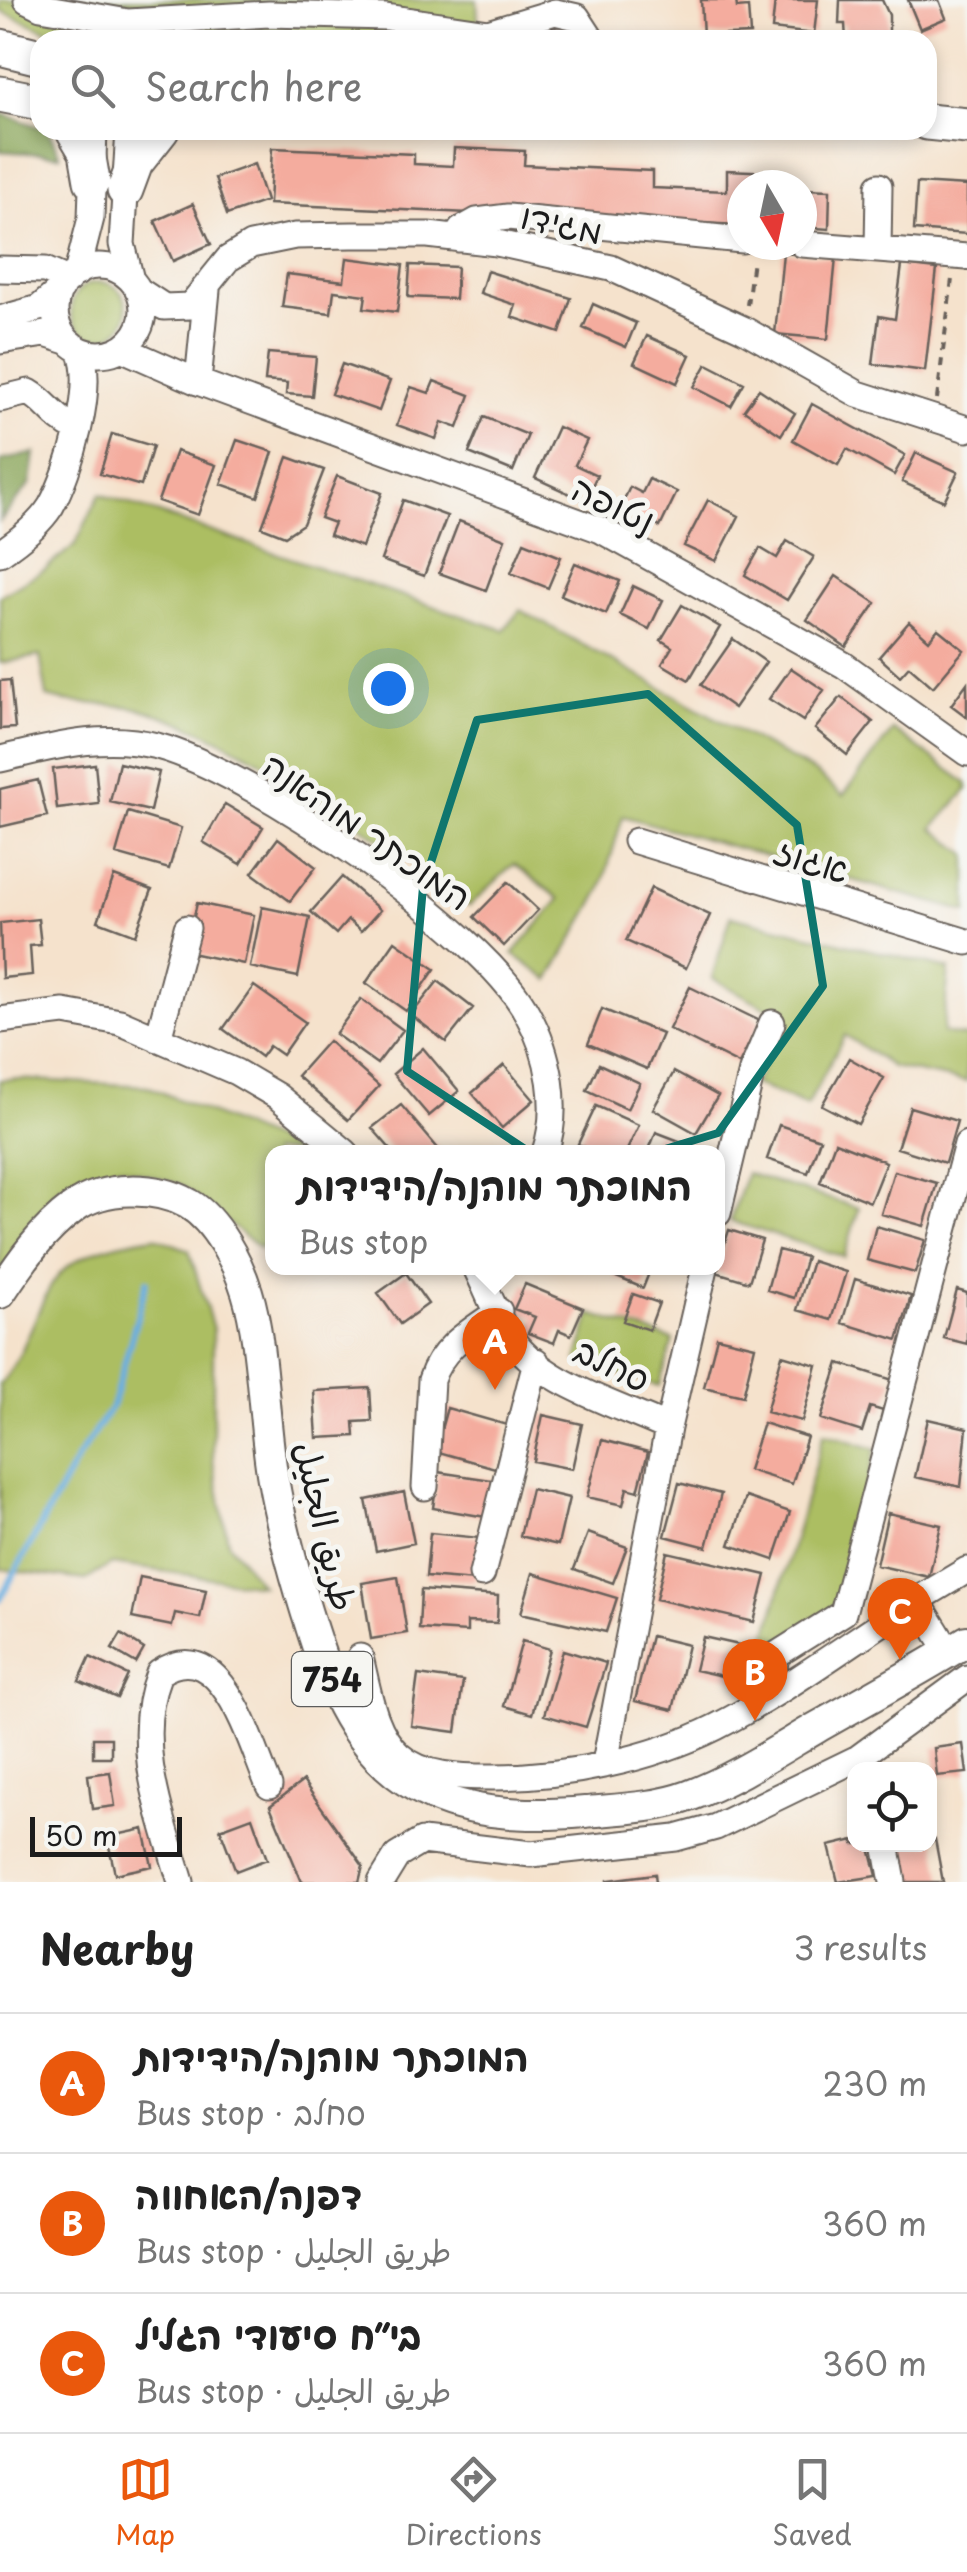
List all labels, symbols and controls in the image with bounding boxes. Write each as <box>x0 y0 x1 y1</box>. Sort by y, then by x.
search box <box>30 30 937 140</box>
text: Search here <box>145 57 362 114</box>
icon: search <box>65 58 120 113</box>
north arrow <box>727 170 817 260</box>
street label: מגידו <box>516 188 608 256</box>
street label: נטופה <box>563 461 665 545</box>
your location <box>363 663 414 714</box>
street label: המוכתר מוהאנה <box>252 738 484 922</box>
street label: אגוז <box>768 823 856 895</box>
popup <box>265 1145 725 1275</box>
text: המוכתר מוהנה/הידידות <box>298 1156 692 1213</box>
text: Bus stop <box>298 1217 428 1265</box>
pin: A <box>462 1308 528 1390</box>
street label: סחלב <box>566 1322 660 1404</box>
street label: طريق الجليل <box>282 1436 372 1616</box>
pin: C <box>868 1578 932 1660</box>
pin: B <box>722 1638 788 1721</box>
road number: 754 <box>292 1652 372 1706</box>
map controls <box>847 1762 937 1852</box>
button: locate <box>847 1762 937 1852</box>
scale bar <box>30 1812 182 1856</box>
text: 50 m <box>45 1813 118 1856</box>
text: Nearby <box>40 1916 194 1979</box>
text: 3 results <box>793 1923 927 1971</box>
text: המוכתר מוהנה/הידידות <box>135 2027 529 2084</box>
text: A <box>60 2059 85 2107</box>
text: 230 m <box>822 2059 927 2107</box>
text: Bus stop · סחלב <box>135 2088 365 2136</box>
text: דפנה/האחווה <box>135 2165 362 2222</box>
text: B <box>62 2199 83 2247</box>
text: 360 m <box>822 2199 927 2247</box>
text: Bus stop · طريق الجليل <box>135 2226 451 2274</box>
text: בי״ח סיעודי הגליל <box>135 2305 422 2362</box>
text: C <box>60 2339 85 2387</box>
text: 360 m <box>822 2339 927 2387</box>
text: Bus stop · طريق الجليل <box>135 2366 451 2414</box>
tab: Map <box>115 2452 175 2555</box>
tab: Directions <box>406 2452 542 2555</box>
tab: Saved <box>772 2452 852 2555</box>

